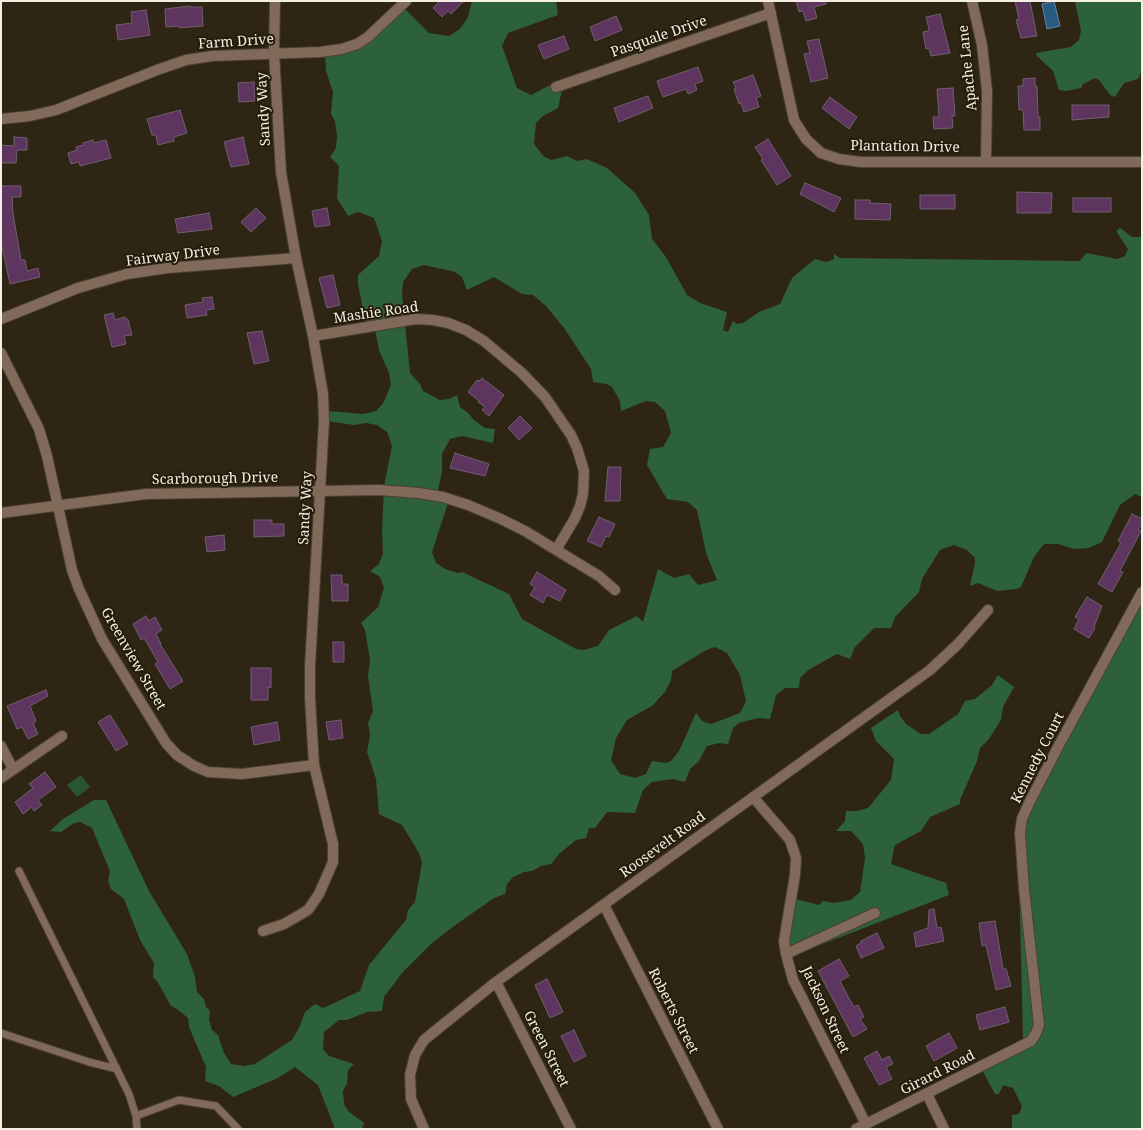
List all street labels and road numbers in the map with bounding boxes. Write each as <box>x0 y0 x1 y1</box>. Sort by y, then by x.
street label: Pasquale Drive <box>609 13 709 61</box>
street label: Apache Lane <box>955 24 981 112</box>
street label: Farm Drive <box>198 31 274 53</box>
street label: Sandy Way <box>254 72 274 146</box>
street label: Plantation Drive <box>850 138 960 156</box>
street label: Fairway Drive <box>125 242 221 270</box>
street label: Mashie Road <box>332 299 420 327</box>
street label: Scarborough Drive <box>152 470 278 488</box>
street label: Sandy Way <box>296 471 316 545</box>
street label: Greenview Street <box>97 605 169 713</box>
street label: Kennedy Court <box>1008 710 1068 806</box>
street label: Roosevelt Road <box>617 808 709 882</box>
street label: Jackson Street <box>798 964 852 1056</box>
street label: Roberts Street <box>644 965 702 1057</box>
street label: Green Street <box>520 1008 572 1090</box>
street label: Girard Road <box>898 1047 978 1099</box>

